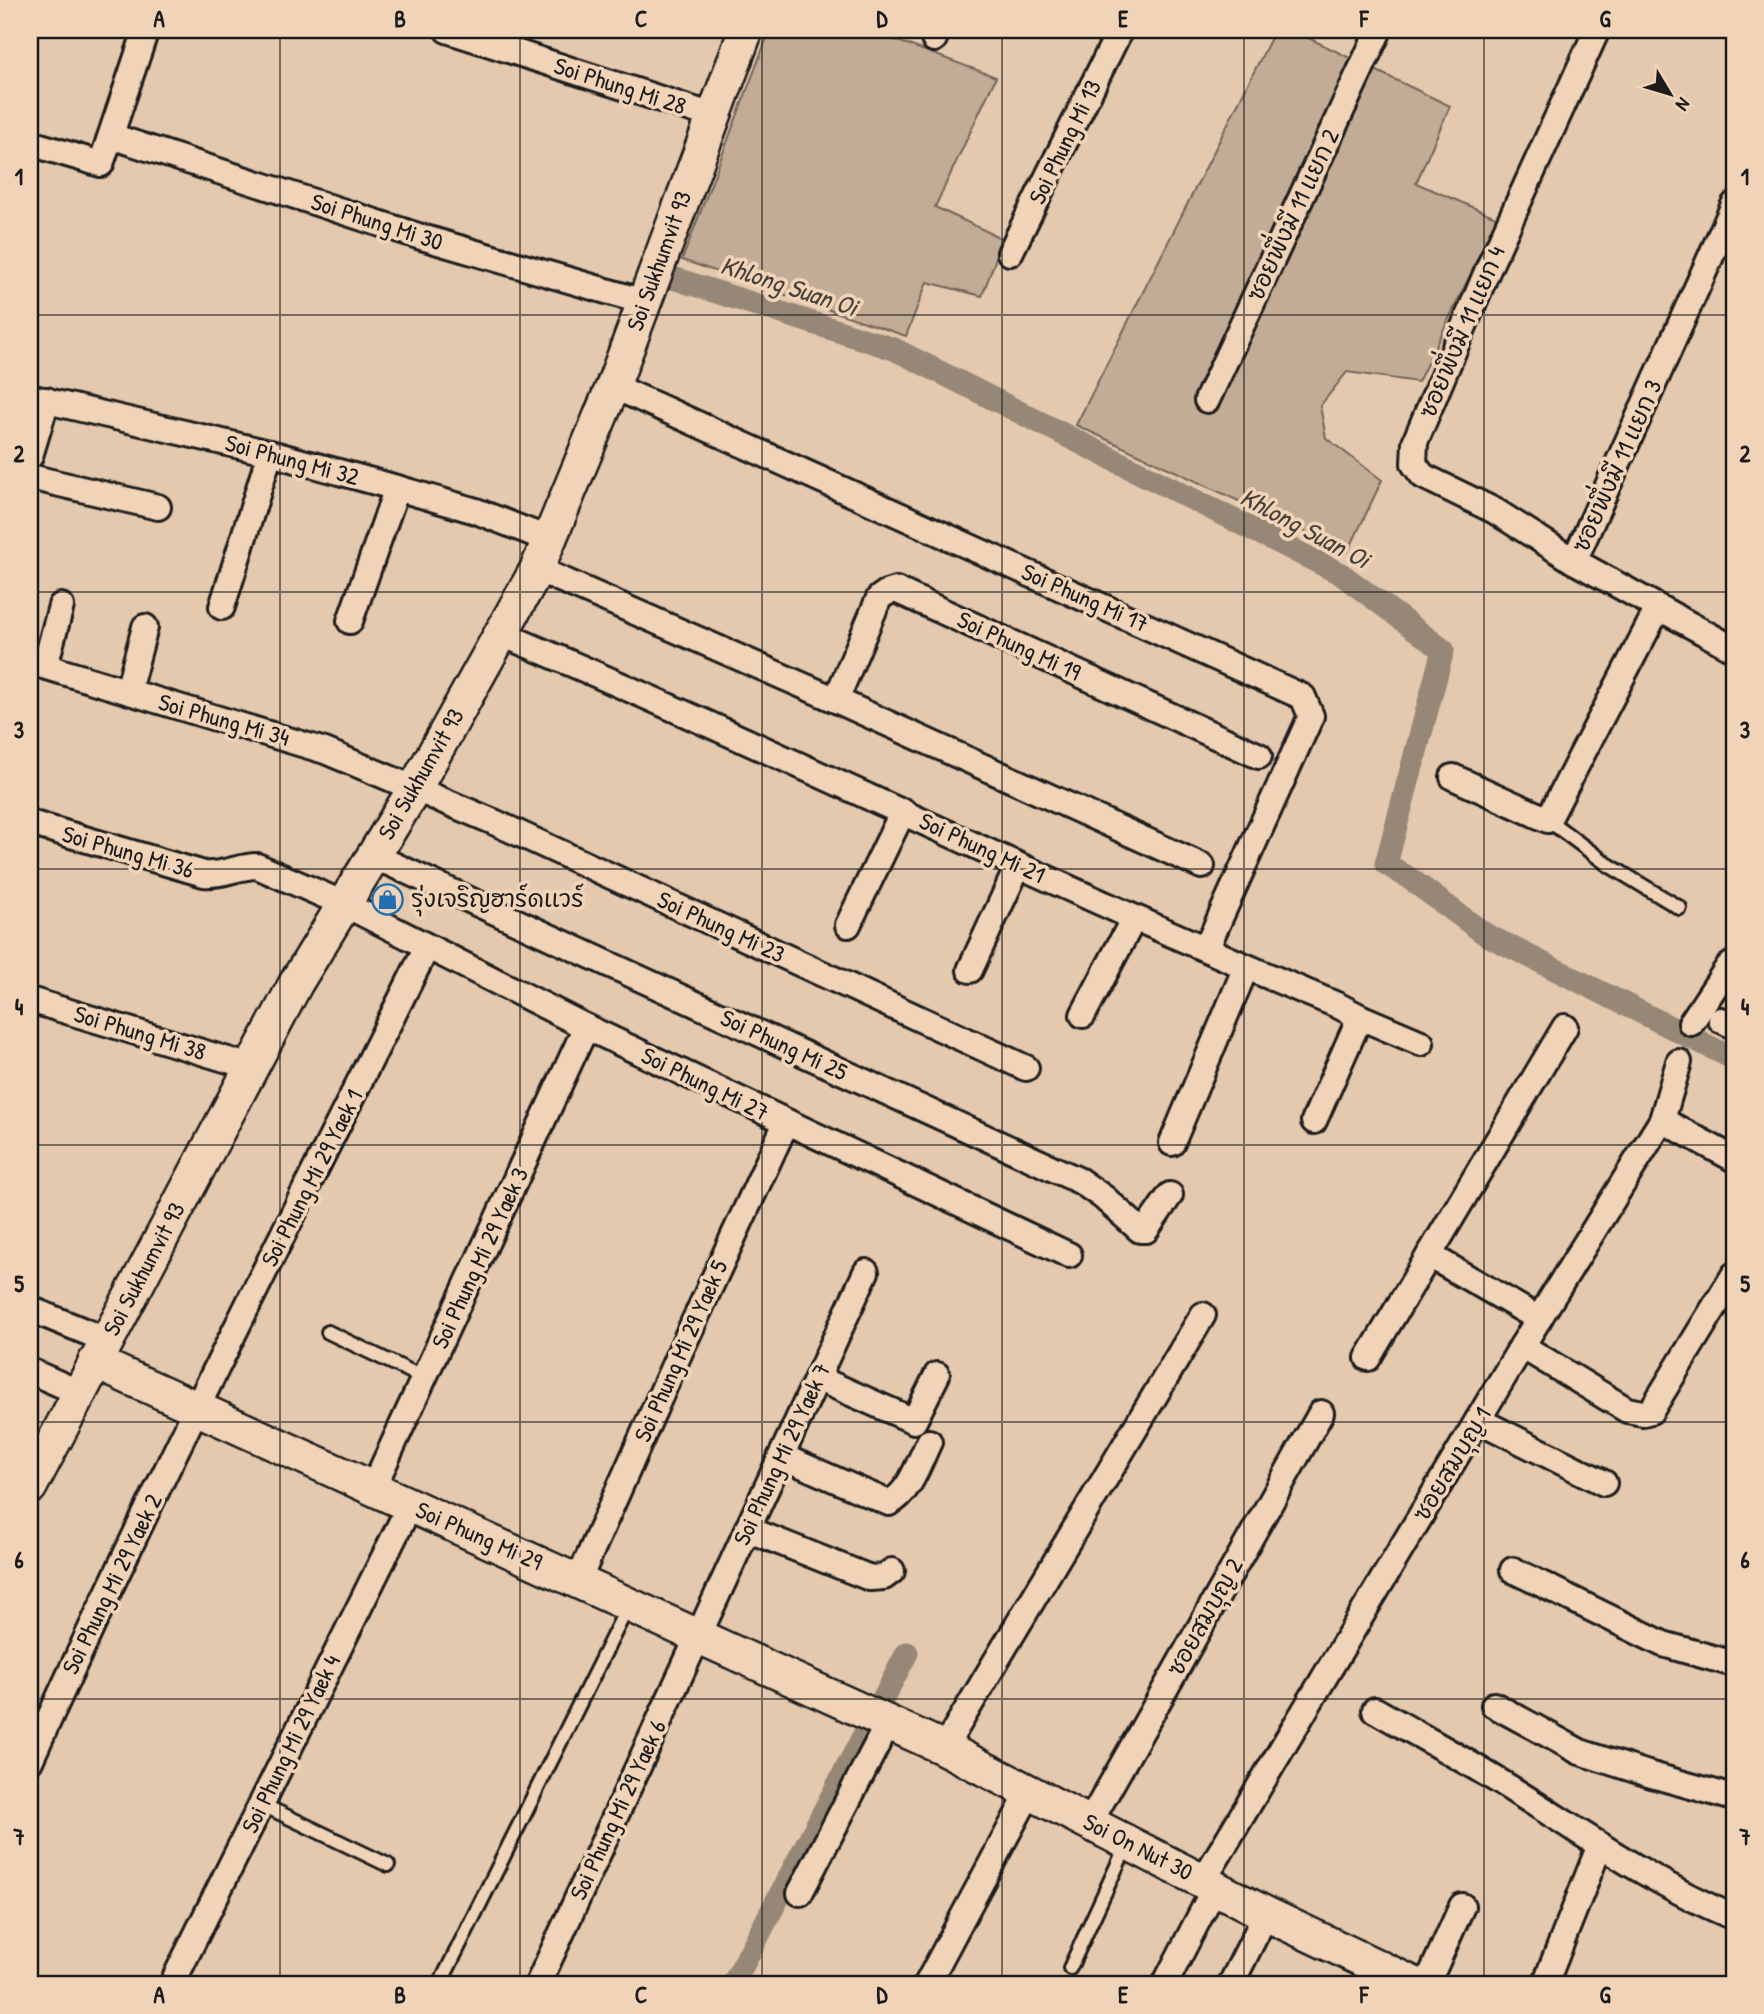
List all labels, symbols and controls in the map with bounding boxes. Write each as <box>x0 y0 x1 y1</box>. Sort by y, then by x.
text: A <box>153 3 165 34</box>
text: B <box>394 3 406 34</box>
text: C <box>635 3 647 34</box>
text: D <box>877 3 889 34</box>
text: E <box>1118 3 1129 34</box>
text: F <box>1359 3 1370 34</box>
text: G <box>1599 3 1611 34</box>
street label: Soi Phung Mi 28 <box>550 49 690 121</box>
north arrow <box>1634 60 1704 130</box>
street label: Soi Phung Mi 13 <box>1020 74 1108 209</box>
text: N <box>1670 92 1697 116</box>
street label: ซอยพึ่งมี 11 แยก 2 <box>1235 122 1346 306</box>
text: 1 <box>15 161 23 192</box>
text: 1 <box>1741 161 1749 192</box>
street label: Soi Phung Mi 30 <box>307 185 447 257</box>
street label: Soi Sukhumvit 93 <box>618 186 698 335</box>
street label: ซอยพึ่งมี 11 แยก 4 <box>1407 239 1512 422</box>
water label: Khlong Suan Oi <box>716 247 864 326</box>
street label: ซอยพึ่งมี 11 แยก 3 <box>1560 373 1668 557</box>
street label: Soi Phung Mi 32 <box>222 426 363 492</box>
text: 2 <box>14 438 25 469</box>
text: 2 <box>1740 438 1751 469</box>
water label: Khlong Suan Oi <box>1234 479 1378 578</box>
street label: Soi Phung Mi 17 <box>1017 555 1154 639</box>
street label: Soi Phung Mi 19 <box>953 603 1086 688</box>
street label: Soi Phung Mi 34 <box>155 685 293 753</box>
street label: Soi Sukhumvit 93 <box>370 702 471 845</box>
text: 3 <box>14 714 24 745</box>
text: 3 <box>1740 714 1750 745</box>
street label: Soi Phung Mi 21 <box>914 804 1050 890</box>
street label: Soi Phung Mi 36 <box>59 817 198 885</box>
shop icon: รุ่งเจริญฮาร์ดแวร์ <box>371 882 405 916</box>
place label: รุ่งเจริญฮาร์ดแวร์ <box>411 882 584 917</box>
street label: Soi Phung Mi 23 <box>653 883 790 970</box>
text: 4 <box>15 991 24 1022</box>
text: 4 <box>1741 991 1750 1022</box>
street label: Soi Phung Mi 38 <box>70 997 210 1067</box>
street label: Soi Phung Mi 25 <box>716 1001 853 1087</box>
street label: Soi Phung Mi 27 <box>636 1038 775 1128</box>
street label: Soi Phung Mi 29 Yaek 1 <box>253 1084 369 1271</box>
street label: Soi Phung Mi 29 Yaek 3 <box>423 1162 535 1353</box>
street label: Soi Sukhumvit 93 <box>95 1196 192 1341</box>
street label: Soi Phung Mi 29 Yaek 5 <box>626 1255 735 1447</box>
text: 5 <box>14 1268 24 1299</box>
text: 5 <box>1740 1268 1750 1299</box>
street label: Soi Phung Mi 29 Yaek 7 <box>725 1357 837 1550</box>
street label: ซอยสมบุญ 1 <box>1405 1401 1500 1528</box>
street label: Soi Phung Mi 29 Yaek 2 <box>54 1488 169 1679</box>
street label: Soi Phung Mi 29 <box>411 1493 548 1577</box>
text: 6 <box>14 1544 24 1575</box>
text: 6 <box>1740 1544 1750 1575</box>
street label: ซอยสมบุญ 2 <box>1159 1552 1252 1682</box>
street label: Soi Phung Mi 29 Yaek 4 <box>233 1649 347 1838</box>
street label: Soi Phung Mi 29 Yaek 6 <box>561 1714 673 1905</box>
street label: Soi On Nut 30 <box>1078 1805 1199 1887</box>
text: 7 <box>12 1821 25 1852</box>
text: 7 <box>1738 1821 1751 1852</box>
text: A <box>153 1979 165 2010</box>
text: B <box>394 1979 406 2010</box>
text: C <box>635 1979 647 2010</box>
text: D <box>877 1979 889 2010</box>
text: E <box>1118 1979 1129 2010</box>
text: F <box>1359 1979 1370 2010</box>
text: G <box>1599 1979 1611 2010</box>

